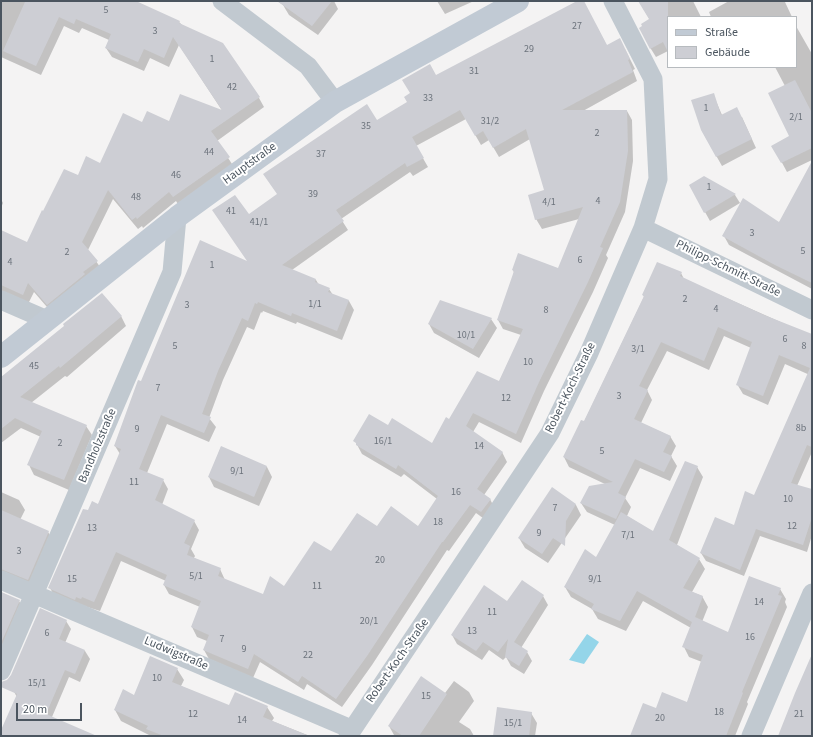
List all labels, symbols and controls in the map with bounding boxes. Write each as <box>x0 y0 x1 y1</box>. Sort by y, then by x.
house number: 5 <box>104 5 108 17</box>
legend <box>667 16 797 68</box>
house number: 27 <box>572 21 582 33</box>
text: Straße <box>705 24 738 41</box>
house number: 3 <box>153 26 157 38</box>
house number: 29 <box>524 44 534 56</box>
text: Gebäude <box>705 44 750 61</box>
house number: 1 <box>210 54 214 66</box>
house number: 31 <box>469 66 479 78</box>
house number: 42 <box>227 82 237 94</box>
house number: 33 <box>423 93 433 105</box>
house number: 1 <box>704 103 708 115</box>
house number: 2/1 <box>789 112 803 124</box>
house number: 31/2 <box>481 116 499 128</box>
house number: 35 <box>361 121 371 133</box>
house number: 2 <box>595 128 599 140</box>
street label: Hauptstraße <box>221 140 279 188</box>
house number: 44 <box>204 147 214 159</box>
house number: 37 <box>316 149 326 161</box>
house number: 46 <box>171 170 181 182</box>
house number: 1 <box>707 182 711 194</box>
house number: 39 <box>308 189 318 201</box>
house number: 48 <box>131 192 141 204</box>
house number: 4 <box>596 196 600 208</box>
house number: 4/1 <box>542 197 556 209</box>
house number: 41 <box>226 206 236 218</box>
house number: 41/1 <box>250 217 268 229</box>
house number: 3 <box>750 228 754 240</box>
street label: Philipp-Schmitt-Straße <box>673 237 783 301</box>
house number: 5 <box>801 246 805 258</box>
house number: 2 <box>65 247 69 259</box>
house number: 6 <box>578 255 582 267</box>
house number: 4 <box>8 257 12 269</box>
house number: 1 <box>210 260 214 272</box>
house number: 2 <box>683 294 687 306</box>
house number: 1/1 <box>308 299 322 311</box>
house number: 3 <box>185 300 189 312</box>
house number: 4 <box>714 304 718 316</box>
house number: 8 <box>544 305 548 317</box>
house number: 10/1 <box>457 330 475 342</box>
house number: 6 <box>783 334 787 346</box>
street label: Robert-Koch-Straße <box>543 340 599 436</box>
house number: 5 <box>173 341 177 353</box>
house number: 8 <box>802 341 806 353</box>
house number: 3/1 <box>631 344 645 356</box>
house number: 10 <box>523 357 533 369</box>
house number: 45 <box>29 361 39 373</box>
house number: 7 <box>156 383 160 395</box>
house number: 3 <box>617 391 621 403</box>
house number: 12 <box>501 393 511 405</box>
street label: Bandholzstraße <box>76 407 120 485</box>
house number: 8b <box>796 423 806 435</box>
house number: 9 <box>135 424 139 436</box>
house number: 16/1 <box>374 436 392 448</box>
house number: 2 <box>58 438 62 450</box>
house number: 14 <box>474 441 484 453</box>
house number: 5 <box>600 446 604 458</box>
house number: 9/1 <box>230 466 244 478</box>
house number: 11 <box>129 477 139 489</box>
house number: 16 <box>451 487 461 499</box>
house number: 10 <box>783 494 793 506</box>
house number: 7 <box>553 503 557 515</box>
house number: 18 <box>433 517 443 529</box>
house number: 12 <box>787 521 797 533</box>
house number: 13 <box>87 523 97 535</box>
house number: 9 <box>537 528 541 540</box>
house number: 7/1 <box>621 530 635 542</box>
house number: 3 <box>17 546 21 558</box>
house number: 20 <box>375 555 385 567</box>
house number: 5/1 <box>189 571 203 583</box>
house number: 15 <box>67 574 77 586</box>
house number: 9/1 <box>588 574 602 586</box>
house number: 11 <box>312 581 322 593</box>
house number: 14 <box>754 597 764 609</box>
house number: 11 <box>487 607 497 619</box>
house number: 20/1 <box>360 616 378 628</box>
street label: Robert-Koch-Straße <box>364 616 432 706</box>
house number: 13 <box>467 626 477 638</box>
house number: 6 <box>45 628 49 640</box>
house number: 16 <box>745 632 755 644</box>
street label: Ludwigstraße <box>142 634 210 674</box>
house number: 7 <box>220 634 224 646</box>
house number: 9 <box>242 644 246 656</box>
house number: 22 <box>303 650 313 662</box>
house number: 10 <box>152 673 162 685</box>
house number: 15/1 <box>28 678 46 690</box>
house number: 15 <box>421 691 431 703</box>
scale bar <box>18 695 84 721</box>
text: 20 m <box>23 701 47 718</box>
house number: 18 <box>714 707 724 719</box>
house number: 12 <box>188 709 198 721</box>
house number: 21 <box>794 709 804 721</box>
house number: 20 <box>655 713 665 725</box>
house number: 14 <box>237 715 247 727</box>
house number: 15/1 <box>504 718 522 730</box>

